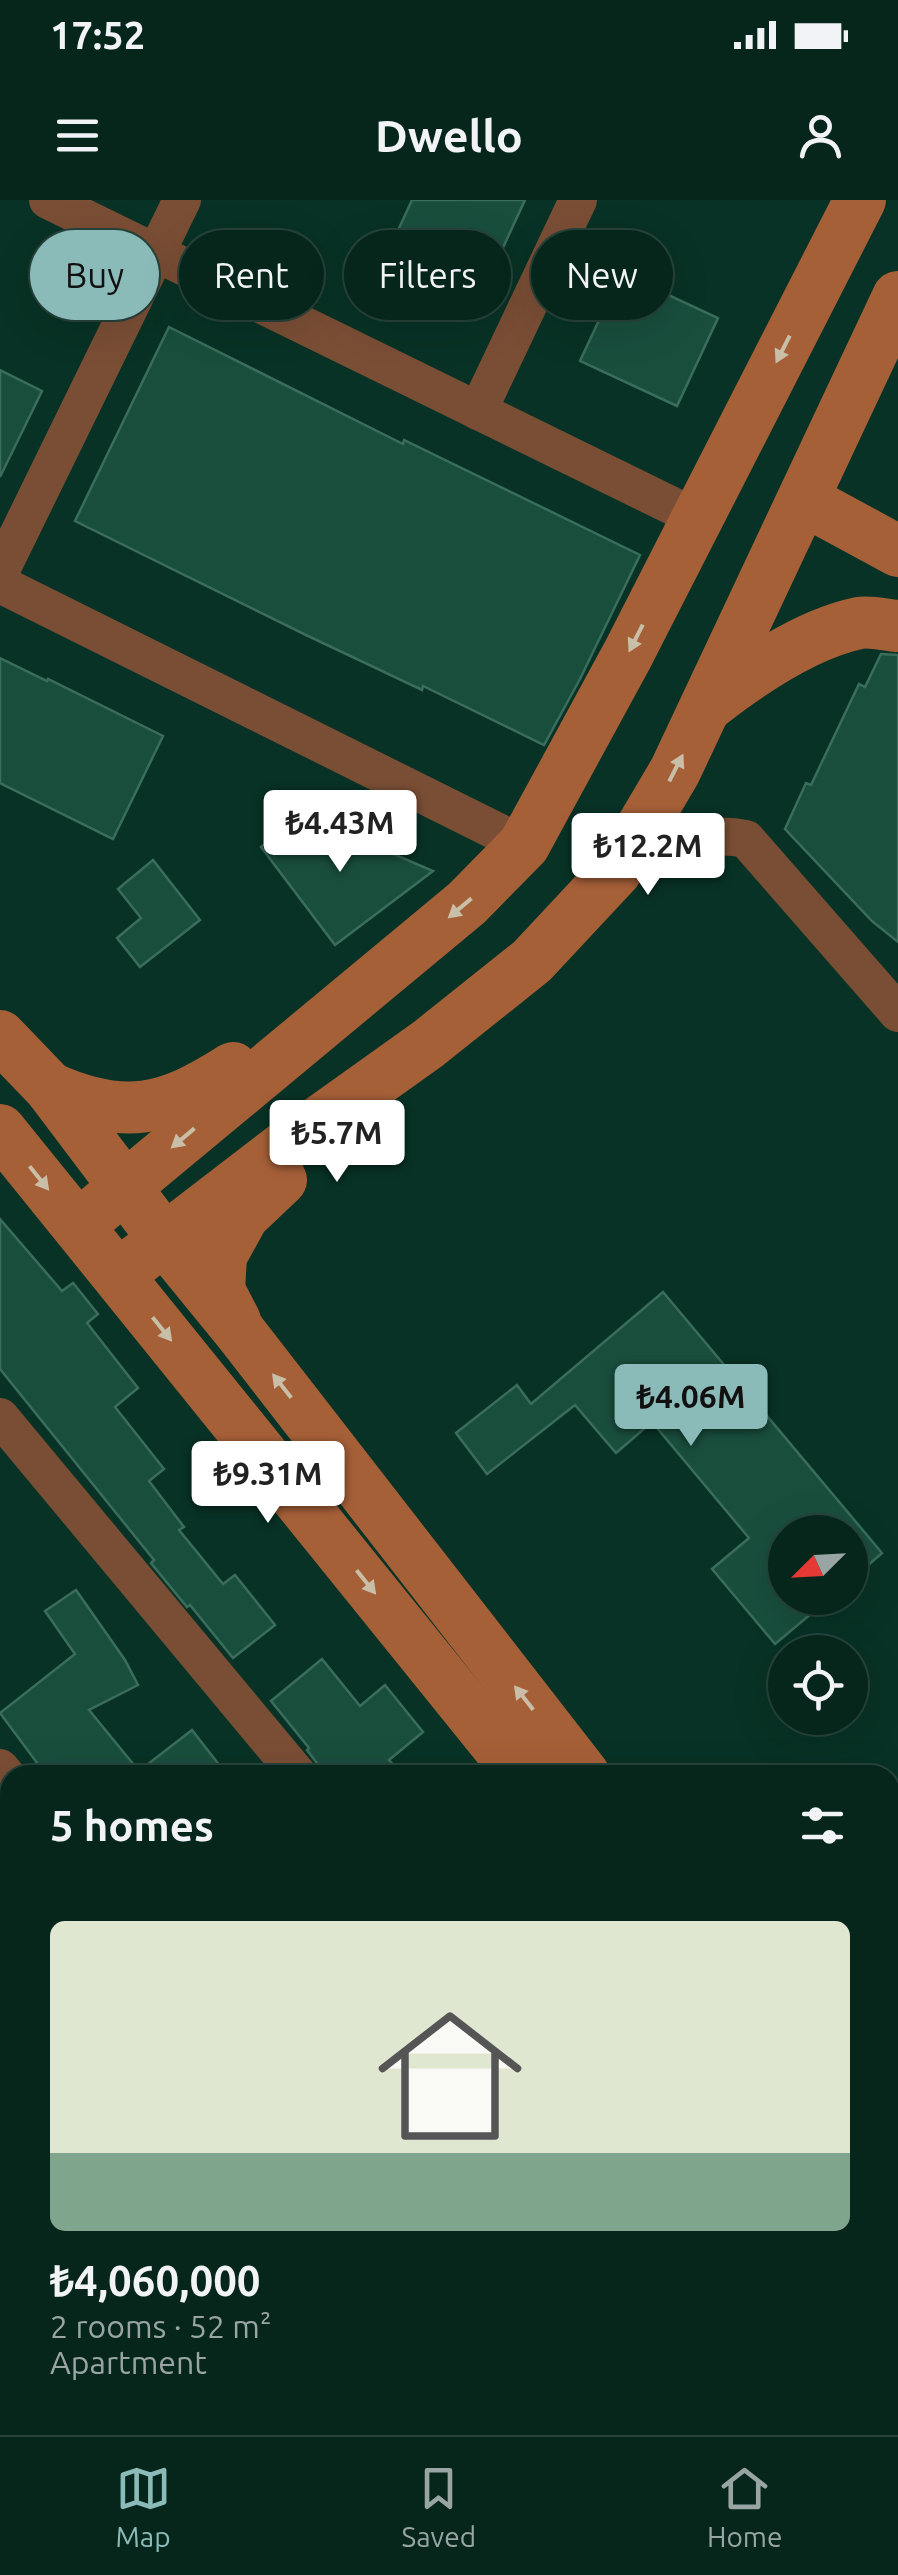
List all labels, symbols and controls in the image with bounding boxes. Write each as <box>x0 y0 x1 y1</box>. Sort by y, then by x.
text: 17:52 <box>50 14 145 56</box>
icon: menu <box>50 108 105 163</box>
icon: person <box>793 108 848 163</box>
text: Dwello <box>375 110 523 161</box>
chip: Buy <box>30 230 159 320</box>
chip: Rent <box>179 230 324 320</box>
chip: Filters <box>344 230 511 320</box>
chip: New <box>531 230 673 320</box>
one-way arrow <box>775 335 792 364</box>
one-way arrow <box>628 624 645 653</box>
one-way arrow <box>667 753 684 782</box>
pin: ₺4.43M <box>259 790 421 875</box>
text: ₺4.43M <box>286 804 394 840</box>
pin: ₺12.2M <box>567 813 729 898</box>
text: ₺12.2M <box>594 827 702 863</box>
one-way arrow <box>447 897 472 918</box>
pin: ₺5.7M <box>267 1100 407 1185</box>
text: ₺5.7M <box>292 1114 382 1150</box>
one-way arrow <box>170 1127 195 1148</box>
one-way arrow <box>28 1166 49 1191</box>
one-way arrow <box>151 1316 172 1342</box>
pin: ₺4.06M <box>610 1364 772 1449</box>
one-way arrow <box>272 1373 293 1399</box>
text: ₺4.06M <box>637 1378 745 1414</box>
pin: ₺9.31M <box>187 1441 349 1526</box>
text: ₺9.31M <box>214 1455 322 1491</box>
north arrow <box>768 1515 868 1615</box>
map controls <box>768 1515 868 1735</box>
one-way arrow <box>355 1569 376 1595</box>
button: locate <box>768 1635 868 1735</box>
one-way arrow <box>514 1685 535 1711</box>
icon: filters <box>795 1798 850 1853</box>
text: 5 homes <box>50 1802 214 1849</box>
icon: home <box>360 1986 540 2166</box>
text: ₺4,060,000 <box>50 2257 261 2304</box>
text: 2 rooms · 52 m² <box>50 2308 271 2344</box>
text: Apartment <box>50 2344 207 2380</box>
tab: Map <box>115 2461 171 2552</box>
tab: Saved <box>402 2461 476 2552</box>
tab: Home <box>707 2461 783 2552</box>

